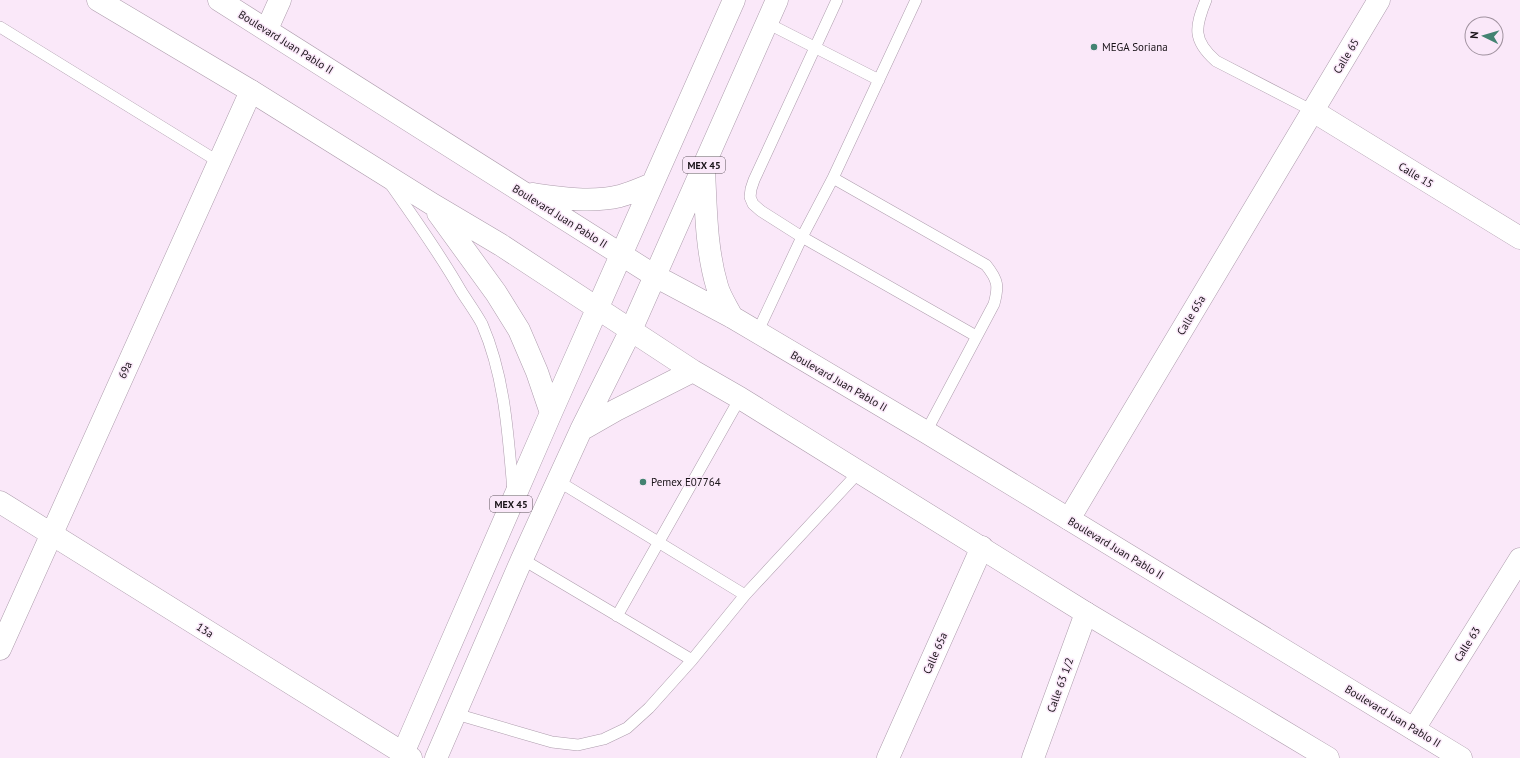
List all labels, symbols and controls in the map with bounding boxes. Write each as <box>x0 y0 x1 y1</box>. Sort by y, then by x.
street label: Boulevard Juan Pablo II <box>236 7 336 77</box>
north arrow <box>1464 16 1504 56</box>
text: N <box>1467 31 1481 39</box>
street label: Calle 65 <box>1330 36 1362 76</box>
place label: MEGA Soriana <box>1102 40 1168 54</box>
marker: MEGA Soriana <box>1089 42 1099 52</box>
road number: MEX 45 <box>683 157 725 173</box>
street label: Calle 15 <box>1396 159 1436 191</box>
street label: Boulevard Juan Pablo II <box>510 181 610 251</box>
street label: Calle 65a <box>1174 293 1208 337</box>
street label: Boulevard Juan Pablo II <box>788 348 890 414</box>
street label: 69a <box>115 359 135 381</box>
place label: Pemex E07764 <box>651 475 721 489</box>
marker: Pemex E07764 <box>638 477 648 487</box>
road number: MEX 45 <box>490 496 532 512</box>
street label: Boulevard Juan Pablo II <box>1066 514 1166 582</box>
street label: 13a <box>194 619 216 641</box>
street label: Calle 63 <box>1451 624 1483 664</box>
street label: Calle 65a <box>920 630 950 676</box>
street label: Calle 63 1/2 <box>1044 656 1076 714</box>
street label: Boulevard Juan Pablo II <box>1343 682 1443 750</box>

